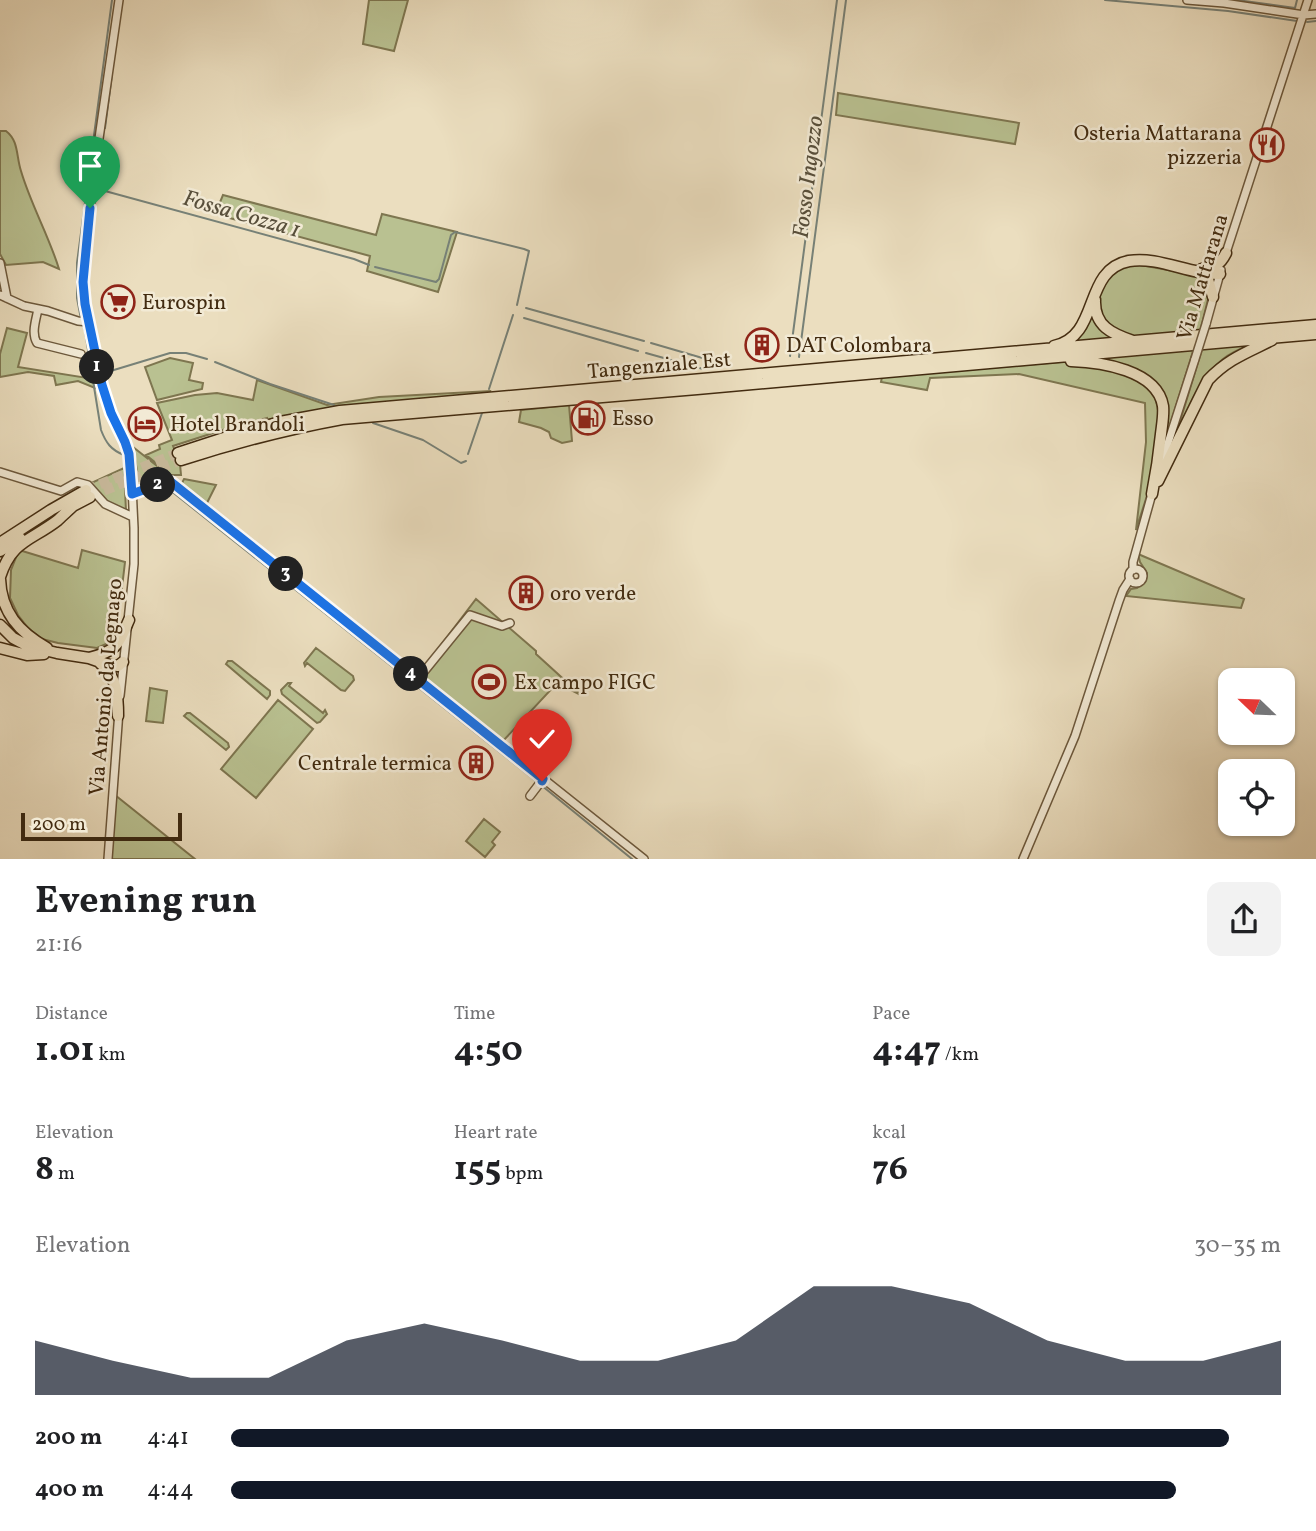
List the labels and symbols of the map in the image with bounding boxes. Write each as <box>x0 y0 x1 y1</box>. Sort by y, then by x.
water label: Fosso Ingozzo <box>786 114 832 240</box>
place label: Osteria Mattarana pizzeria <box>1074 120 1242 173</box>
restaurant icon: Osteria Mattarana pizzeria <box>1248 126 1286 164</box>
pin <box>60 136 120 208</box>
water label: Fossa Cozza 1 <box>179 183 304 247</box>
street label: Via Mattarana <box>1170 210 1236 344</box>
supermarket icon: Eurospin <box>99 283 137 321</box>
place label: Eurospin <box>142 289 226 318</box>
building icon: DAT Colombara <box>743 326 781 364</box>
place label: DAT Colombara <box>786 332 932 361</box>
street label: Tangenziale Est <box>586 346 732 387</box>
pin: 1 <box>80 350 114 384</box>
fuel station icon: Esso <box>569 399 607 437</box>
hotel icon: Hotel Brandoli <box>126 405 164 443</box>
place label: Esso <box>612 405 654 434</box>
place label: Hotel Brandoli <box>170 411 305 440</box>
pin: 2 <box>140 468 176 503</box>
pin: 3 <box>268 556 304 592</box>
building icon: oro verde <box>507 574 545 612</box>
street label: Via Antonio da Legnago <box>83 577 130 797</box>
place label: oro verde <box>550 580 636 609</box>
pin: 4 <box>394 656 428 692</box>
sports icon: Ex campo FIGC <box>470 663 508 701</box>
north arrow <box>1218 668 1295 746</box>
place label: Ex campo FIGC <box>514 669 656 698</box>
pin <box>512 709 572 781</box>
building icon: Centrale termica <box>457 744 495 782</box>
place label: Centrale termica <box>298 750 452 779</box>
scale bar <box>21 810 182 842</box>

